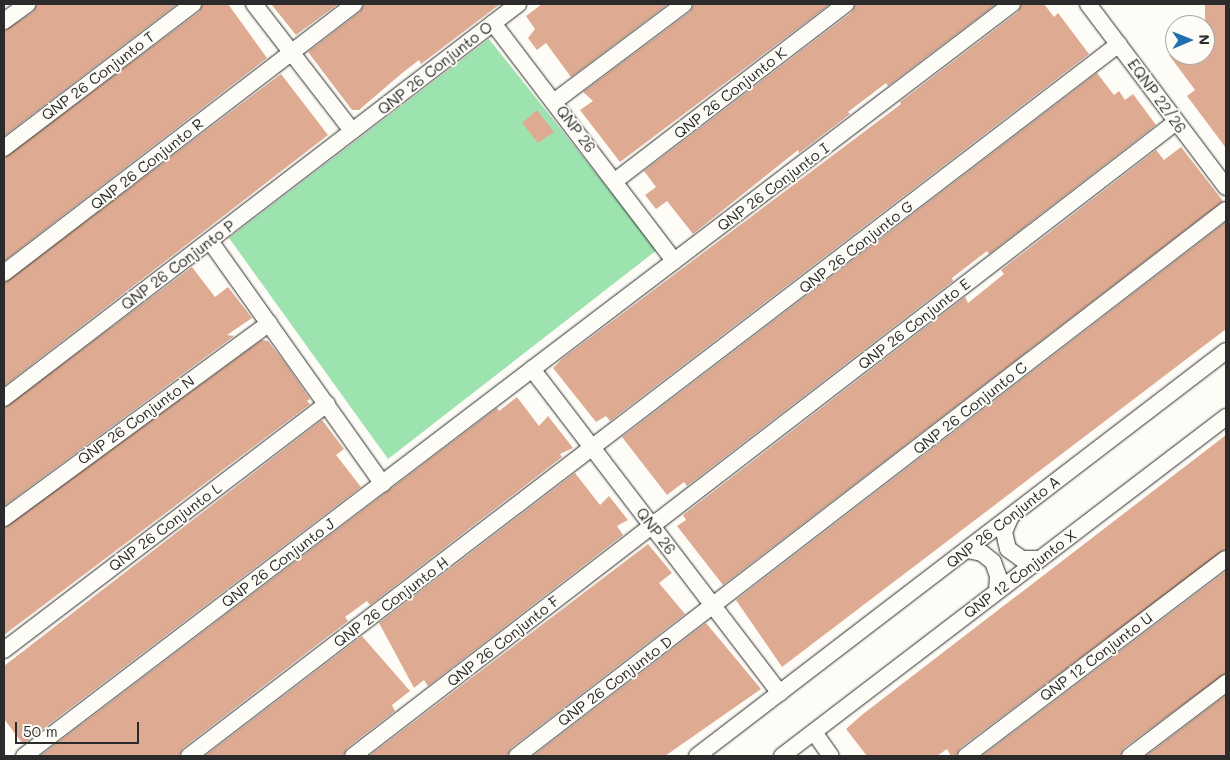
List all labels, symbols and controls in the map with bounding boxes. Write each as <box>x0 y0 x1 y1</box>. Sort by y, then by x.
north arrow <box>1165 15 1215 65</box>
street label: QNP 26 Conjunto O <box>374 18 496 118</box>
street label: QNP 26 Conjunto T <box>38 28 158 124</box>
text: N <box>1195 34 1214 45</box>
street label: QNP 26 Conjunto K <box>670 43 790 143</box>
street label: EQNP 22/26 <box>1124 55 1190 137</box>
street label: QNP 26 <box>553 102 599 156</box>
street label: QNP 26 Conjunto R <box>87 114 207 214</box>
street label: QNP 26 Conjunto I <box>714 139 832 235</box>
street label: QNP 26 Conjunto G <box>795 197 917 297</box>
street label: QNP 26 Conjunto P <box>118 216 238 314</box>
street label: QNP 26 Conjunto E <box>854 275 974 373</box>
street label: QNP 26 Conjunto C <box>910 358 1030 458</box>
street label: QNP 26 Conjunto N <box>74 372 198 468</box>
street label: QNP 26 Conjunto A <box>943 472 1063 572</box>
street label: QNP 26 Conjunto L <box>105 479 225 575</box>
street label: QNP 26 <box>633 504 679 558</box>
street label: QNP 26 Conjunto J <box>218 515 338 611</box>
street label: QNP 12 Conjunto X <box>960 526 1080 622</box>
street label: QNP 26 Conjunto H <box>330 553 452 651</box>
street label: QNP 26 Conjunto F <box>443 592 563 690</box>
street label: QNP 12 Conjunto U <box>1036 609 1156 705</box>
street label: QNP 26 Conjunto D <box>554 632 676 730</box>
scale bar <box>18 712 141 744</box>
text: 50 m <box>23 721 58 741</box>

